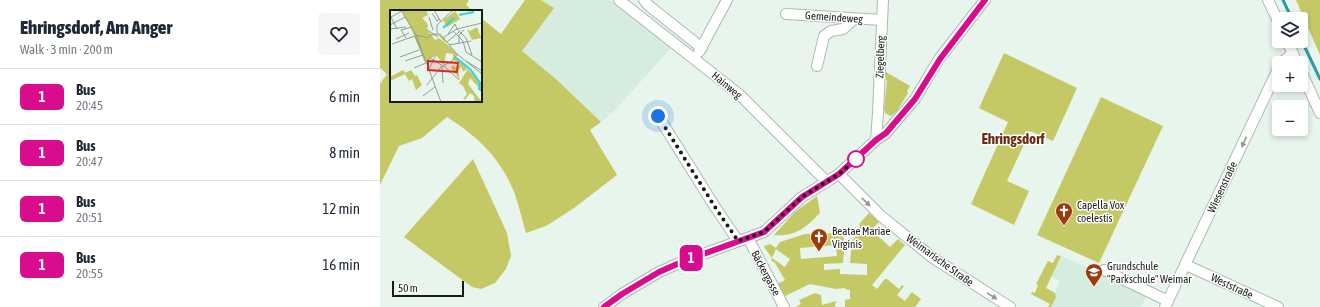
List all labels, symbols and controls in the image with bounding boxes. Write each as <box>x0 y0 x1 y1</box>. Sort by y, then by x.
street label: Gemeindeweg <box>805 9 864 25</box>
inset map <box>390 10 482 102</box>
map controls <box>1272 12 1308 136</box>
button: layers <box>1272 12 1308 48</box>
button: heart <box>318 13 360 55</box>
text: Ehringsdorf, Am Anger <box>20 16 172 38</box>
street label: Ziegelberg <box>873 35 887 79</box>
text: Walk · 3 min · 200 m <box>20 42 113 57</box>
button: + <box>1272 56 1308 92</box>
street label: Hainweg <box>710 69 745 101</box>
text: Bus <box>76 81 96 98</box>
text: 6 min <box>329 88 360 105</box>
text: 1 <box>39 89 45 105</box>
text: 20:45 <box>76 98 103 113</box>
button: − <box>1272 100 1308 136</box>
your location <box>648 106 668 126</box>
district label: Ehringsdorf <box>981 130 1045 147</box>
one-way arrow <box>1241 136 1247 147</box>
text: Bus <box>76 137 96 154</box>
text: 8 min <box>329 144 360 161</box>
text: 1 <box>39 145 45 161</box>
unlabelled marker <box>847 150 865 168</box>
text: 20:47 <box>76 154 103 169</box>
street label: Wiesenstraße <box>1205 160 1239 214</box>
text: Bus <box>76 193 96 210</box>
one-way arrow <box>861 197 871 207</box>
place label: Capella Vox coelestis <box>1077 199 1125 224</box>
text: 12 min <box>322 200 360 217</box>
text: 1 <box>39 201 45 217</box>
church icon: Capella Vox coelestis <box>1054 201 1074 226</box>
text: 20:51 <box>76 210 103 225</box>
place label: Beatae Mariae Virginis <box>832 225 890 250</box>
church icon: Beatae Mariae Virginis <box>809 227 829 252</box>
street label: Weimarische Straße <box>904 232 976 288</box>
line badge: 1 <box>678 245 704 271</box>
street label: Bäckergasse <box>749 248 783 298</box>
text: Bus <box>76 249 96 266</box>
text: 1 <box>688 250 694 266</box>
text: 16 min <box>322 256 360 273</box>
text: 1 <box>39 257 45 273</box>
place label: Grundschule "Parkschule" Weimar <box>1107 260 1192 285</box>
school or university icon: Grundschule "Parkschule" Weimar <box>1084 262 1104 287</box>
text: 20:55 <box>76 266 103 281</box>
street label: Weststraße <box>1209 271 1255 301</box>
scale bar <box>392 279 464 298</box>
text: 50 m <box>398 282 418 294</box>
one-way arrow <box>986 293 998 300</box>

